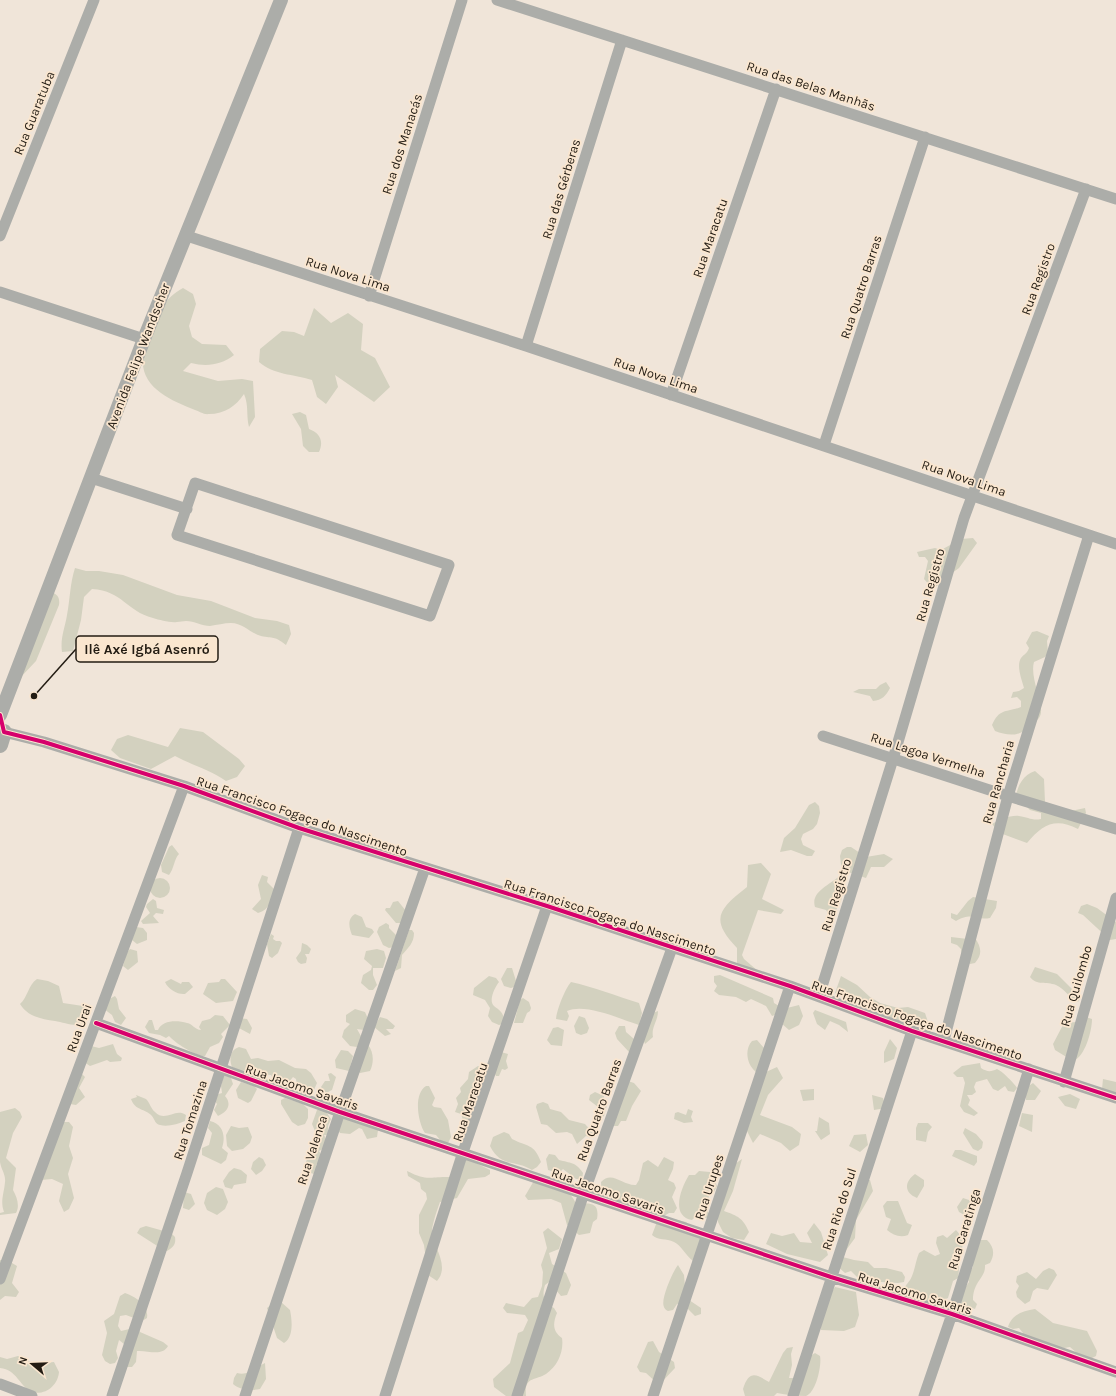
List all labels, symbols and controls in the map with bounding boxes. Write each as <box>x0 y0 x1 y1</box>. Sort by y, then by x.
street label: Rua das Belas Manhãs <box>745 58 877 114</box>
street label: Rua Guaratuba <box>10 69 58 157</box>
street label: Rua dos Manacás <box>379 92 425 196</box>
street label: Rua das Gérberas <box>539 137 583 241</box>
street label: Rua Maracatu <box>689 196 731 280</box>
street label: Rua Quatro Barras <box>837 233 885 341</box>
street label: Rua Registro <box>1018 241 1058 317</box>
street label: Rua Nova Lima <box>304 253 392 295</box>
street label: Avenida Felipe Wandscher <box>103 281 173 431</box>
street label: Rua Nova Lima <box>612 354 700 396</box>
street label: Rua Nova Lima <box>920 457 1008 499</box>
street label: Rua Registro <box>912 547 948 623</box>
callout: Ilê Axé Igbá Asenró <box>76 636 218 662</box>
text: Ilê Axé Igbá Asenró <box>84 641 210 658</box>
street label: Rua Lagoa Vermelha <box>869 729 987 781</box>
street label: Rua Rancharia <box>979 738 1017 826</box>
street label: Rua Francisco Fogaça do Nascimento <box>195 773 409 859</box>
street label: Rua Registro <box>818 857 854 933</box>
street label: Rua Francisco Fogaça do Nascimento <box>502 876 718 958</box>
street label: Rua Quilombo <box>1057 944 1095 1028</box>
street label: Rua Francisco Fogaça do Nascimento <box>810 977 1024 1063</box>
street label: Rua Urai <box>63 1002 95 1054</box>
street label: Rua Quatro Barras <box>573 1057 625 1163</box>
street label: Rua Maracatu <box>449 1060 491 1144</box>
street label: Rua Jacomo Savaris <box>243 1061 361 1113</box>
street label: Rua Tomazina <box>170 1078 210 1162</box>
street label: Rua Valenca <box>294 1113 330 1187</box>
street label: Rua Urupes <box>691 1152 727 1222</box>
street label: Rua Jacomo Savaris <box>549 1165 667 1217</box>
street label: Rua Rio do Sul <box>819 1166 859 1252</box>
street label: Rua Caratinga <box>945 1187 983 1271</box>
street label: Rua Jacomo Savaris <box>856 1268 974 1318</box>
north arrow <box>12 1344 52 1384</box>
text: N <box>16 1355 30 1367</box>

